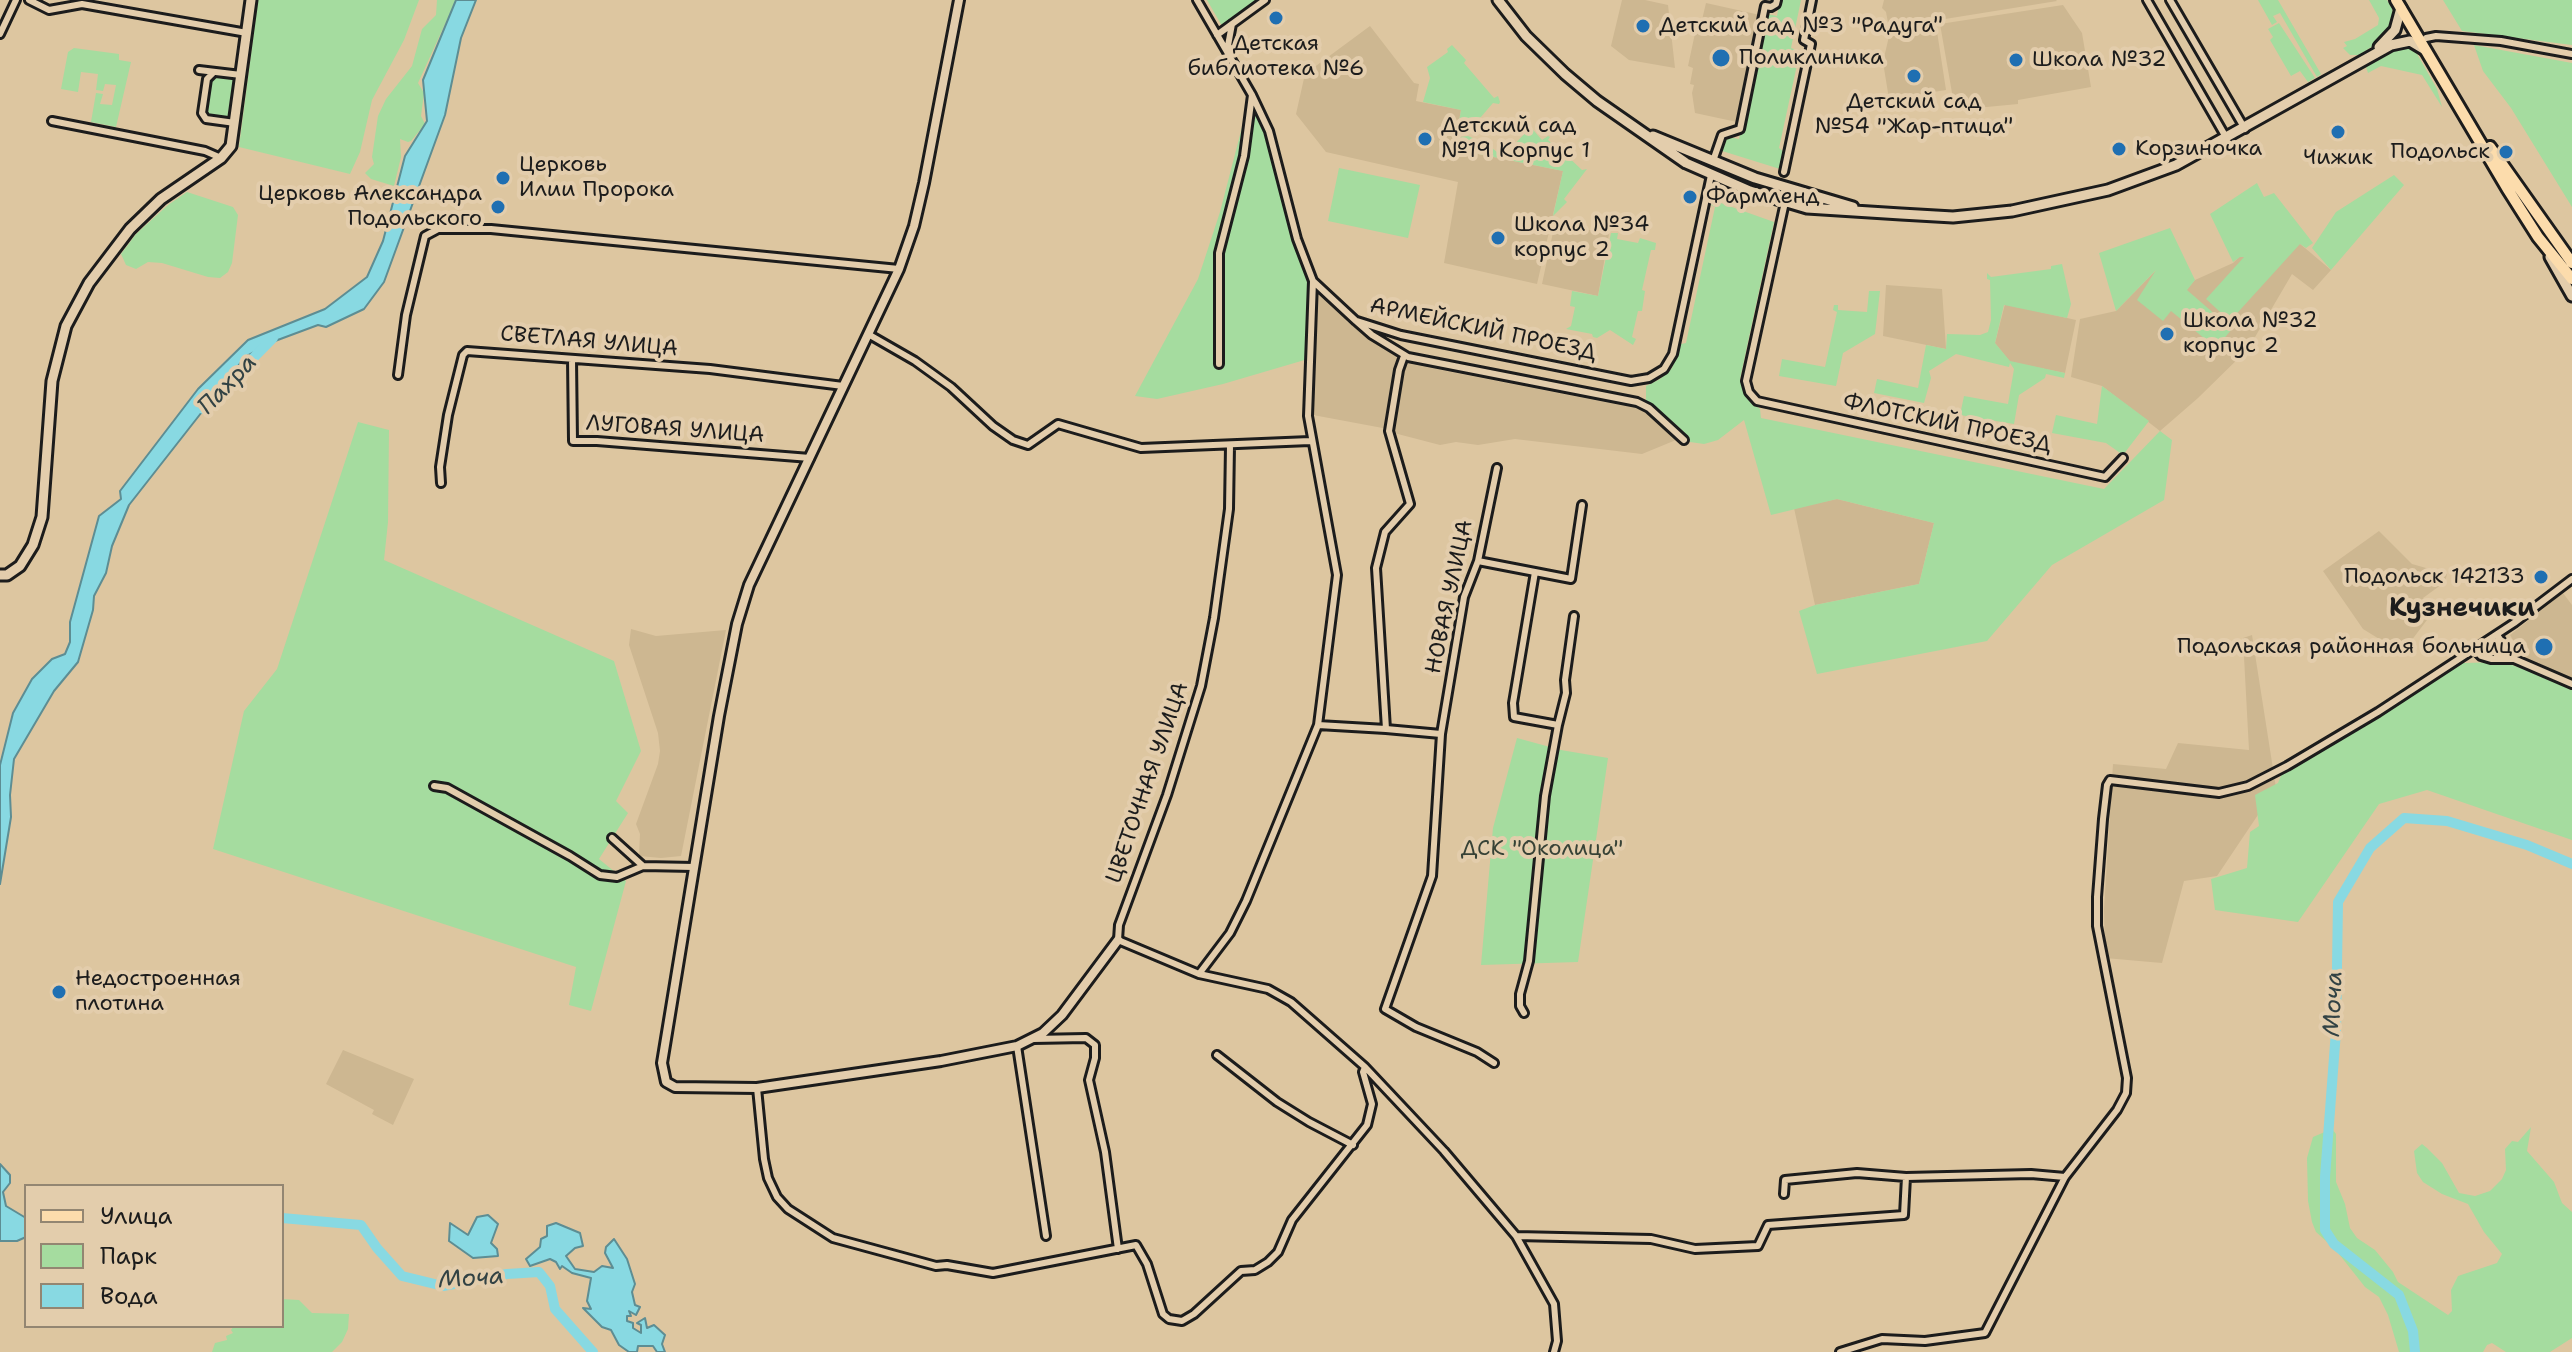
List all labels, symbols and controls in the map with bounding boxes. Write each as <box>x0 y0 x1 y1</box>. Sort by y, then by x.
marker: Детская библиотека №6 <box>1267 9 1285 27</box>
place label: Детский сад №3 "Радуга" <box>1659 13 1943 39</box>
marker: Детский сад №3 "Радуга" <box>1634 17 1652 35</box>
place label: Детская библиотека №6 <box>1188 31 1364 82</box>
place label: Поликлиника <box>1739 45 1884 71</box>
marker: Поликлиника <box>1710 47 1732 69</box>
place label: Школа №32 <box>2032 47 2167 73</box>
marker: Школа №32 <box>2007 51 2025 69</box>
marker: Детский сад №54 "Жар-птица" <box>1905 67 1923 85</box>
place label: Детский сад №54 "Жар-птица" <box>1815 89 2013 140</box>
place label: Детский сад №19 Корпус 1 <box>1441 113 1591 164</box>
marker: Чижик <box>2329 123 2347 141</box>
marker: Детский сад №19 Корпус 1 <box>1416 130 1434 148</box>
place label: Корзиночка <box>2135 136 2262 162</box>
place label: Подольск <box>2391 139 2490 165</box>
marker: Корзиночка <box>2110 140 2128 158</box>
marker: Подольск <box>2497 143 2515 161</box>
place label: Чижик <box>2303 145 2373 171</box>
place label: Церковь Илии Пророка <box>519 152 674 204</box>
marker: Церковь Илии Пророка <box>494 169 512 187</box>
place label: Церковь Александра Подольского <box>258 181 482 232</box>
place label: Фармленд <box>1706 184 1820 210</box>
marker: Фармленд <box>1681 188 1699 206</box>
marker: Церковь Александра Подольского <box>489 198 507 216</box>
place label: Школа №34 корпус 2 <box>1514 212 1649 264</box>
marker: Школа №34 корпус 2 <box>1489 229 1507 247</box>
street label: АРМЕЙСКИЙ ПРОЕЗД <box>1367 293 1599 367</box>
place label: Школа №32 корпус 2 <box>2183 308 2318 360</box>
street label: СВЕТЛАЯ УЛИЦА <box>499 321 679 363</box>
marker: Школа №32 корпус 2 <box>2158 325 2176 343</box>
water label: Пахра <box>192 349 264 421</box>
street label: ФЛОТСКИЙ ПРОЕЗД <box>1840 389 2054 459</box>
street label: ЛУГОВАЯ УЛИЦА <box>585 411 765 449</box>
street label: НОВАЯ УЛИЦА <box>1421 518 1479 676</box>
place label: Подольск 142133 <box>2344 564 2525 590</box>
marker: Подольск 142133 <box>2532 568 2550 586</box>
district label: Кузнечики <box>2389 593 2535 625</box>
place label: Подольская районная больница <box>2177 634 2526 660</box>
marker: Подольская районная больница <box>2533 636 2555 658</box>
street label: ЦВЕТОЧНАЯ УЛИЦА <box>1101 679 1195 887</box>
park label: ДСК "Околица" <box>1461 836 1623 862</box>
place label: Недостроенная плотина <box>75 966 241 1018</box>
water label: Моча <box>2318 971 2350 1037</box>
marker: Недостроенная плотина <box>50 983 68 1001</box>
legend <box>24 1184 284 1328</box>
text: Улица <box>100 1200 173 1232</box>
text: Парк <box>100 1240 157 1272</box>
water label: Моча <box>437 1262 505 1296</box>
text: Вода <box>100 1280 158 1312</box>

